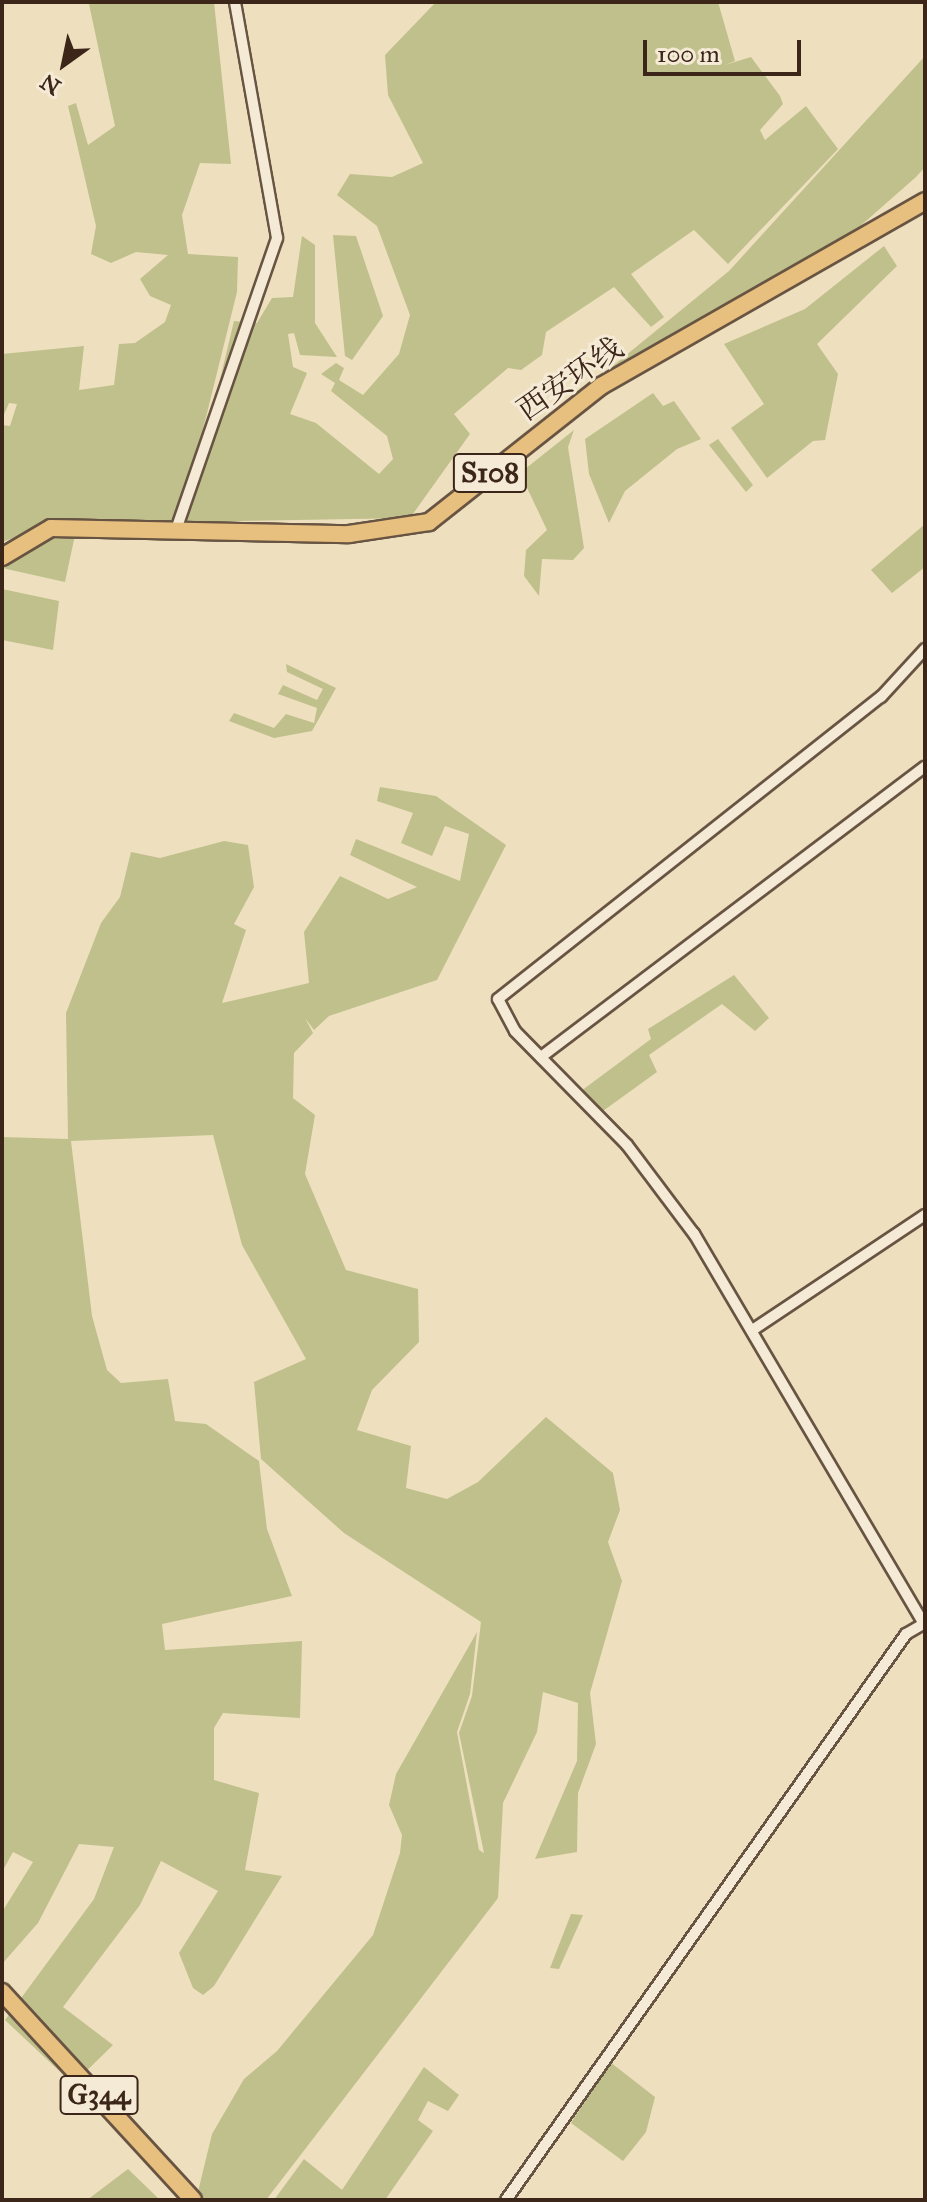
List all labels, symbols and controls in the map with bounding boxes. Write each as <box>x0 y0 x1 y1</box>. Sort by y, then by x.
north arrow <box>24 24 104 104</box>
scale bar <box>647 24 805 74</box>
text: 100 m <box>657 39 720 69</box>
text: N <box>35 68 66 101</box>
street label: 西安环线 <box>511 330 629 428</box>
road number: S108 <box>452 449 528 497</box>
road number: G344 <box>59 2071 139 2119</box>

